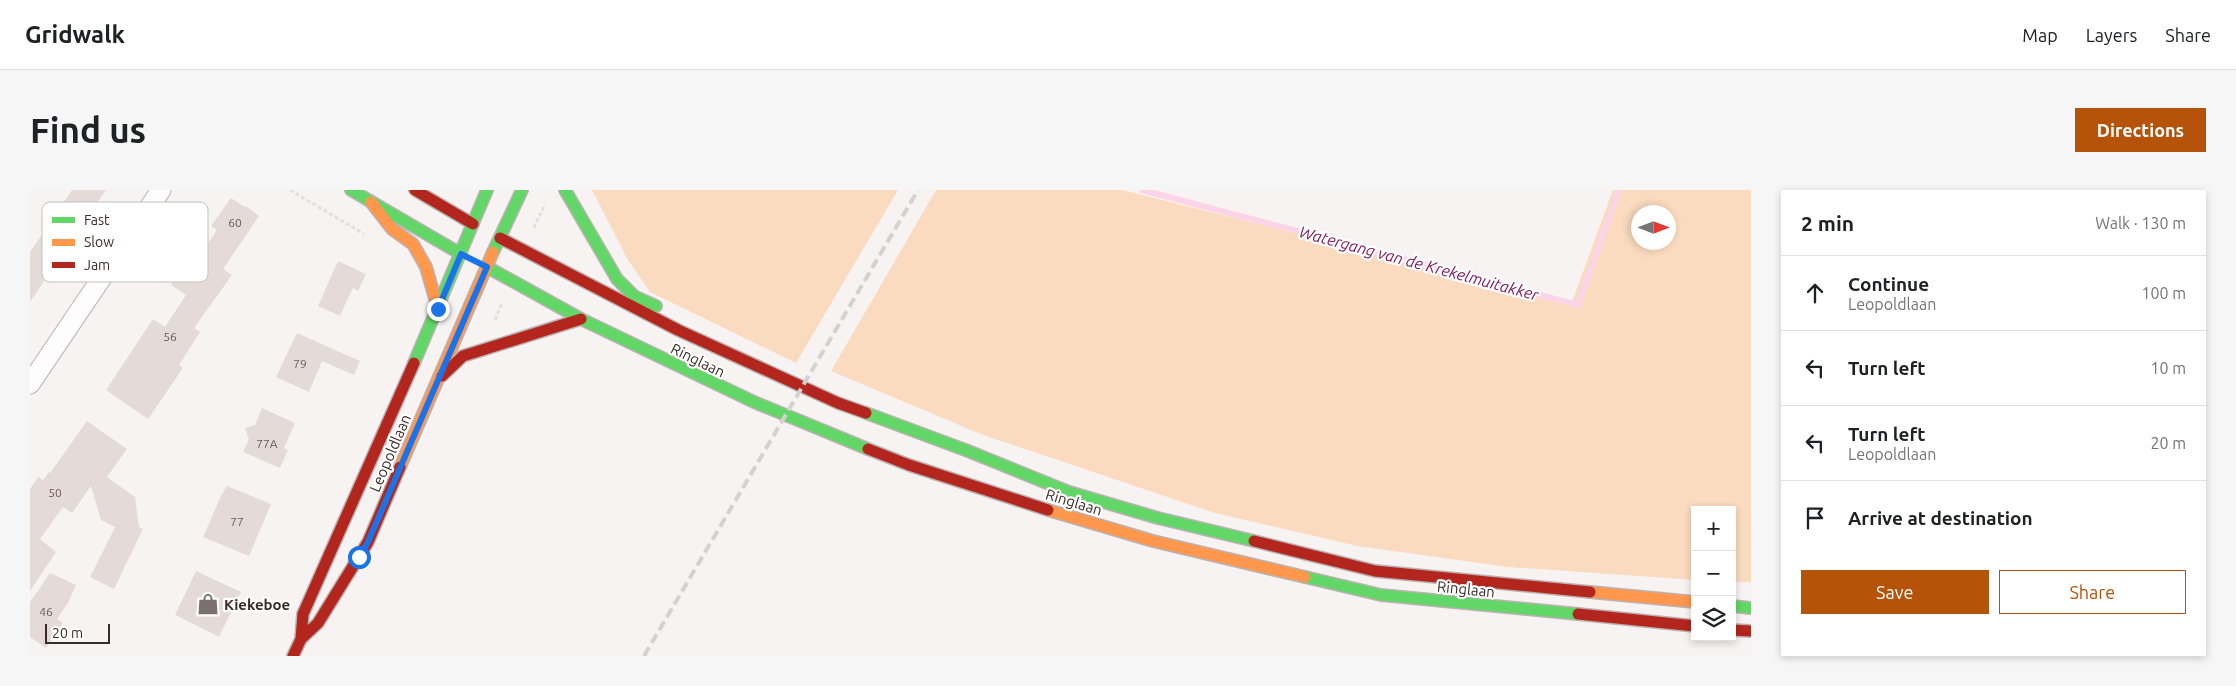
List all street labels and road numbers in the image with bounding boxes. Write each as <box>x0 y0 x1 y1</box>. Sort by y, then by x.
street label: Ringlaan <box>668 340 728 380</box>
street label: Leopoldlaan <box>366 412 414 494</box>
street label: Ringlaan <box>1044 485 1104 519</box>
street label: Ringlaan <box>1436 578 1496 600</box>

